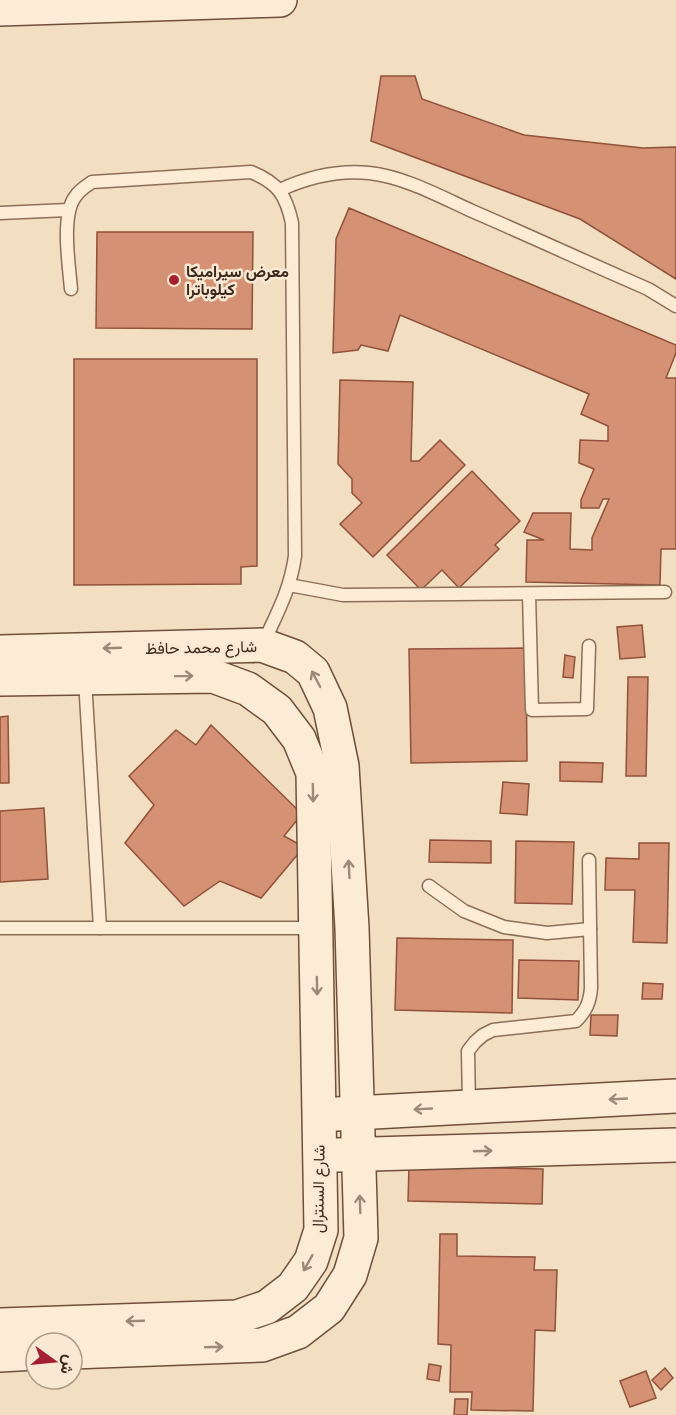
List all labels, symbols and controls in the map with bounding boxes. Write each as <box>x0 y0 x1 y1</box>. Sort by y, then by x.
place label: معرض سيراميكا كيلوباترا <box>186 262 289 300</box>
marker: معرض سيراميكا كيلوباترا <box>167 273 181 287</box>
street label: شارع محمد حافظ <box>145 637 257 660</box>
one-way arrow <box>103 643 123 654</box>
one-way arrow <box>174 670 194 682</box>
one-way arrow <box>310 671 322 688</box>
one-way arrow <box>308 783 319 803</box>
one-way arrow <box>343 860 354 880</box>
one-way arrow <box>311 976 323 996</box>
one-way arrow <box>608 1094 628 1105</box>
one-way arrow <box>413 1104 433 1115</box>
street label: شارع السنترال <box>308 1145 331 1233</box>
one-way arrow <box>473 1145 493 1156</box>
one-way arrow <box>354 1194 366 1214</box>
one-way arrow <box>302 1254 314 1272</box>
one-way arrow <box>126 1315 146 1326</box>
north arrow <box>24 1331 84 1391</box>
one-way arrow <box>204 1342 224 1353</box>
text: ش <box>56 1353 80 1377</box>

